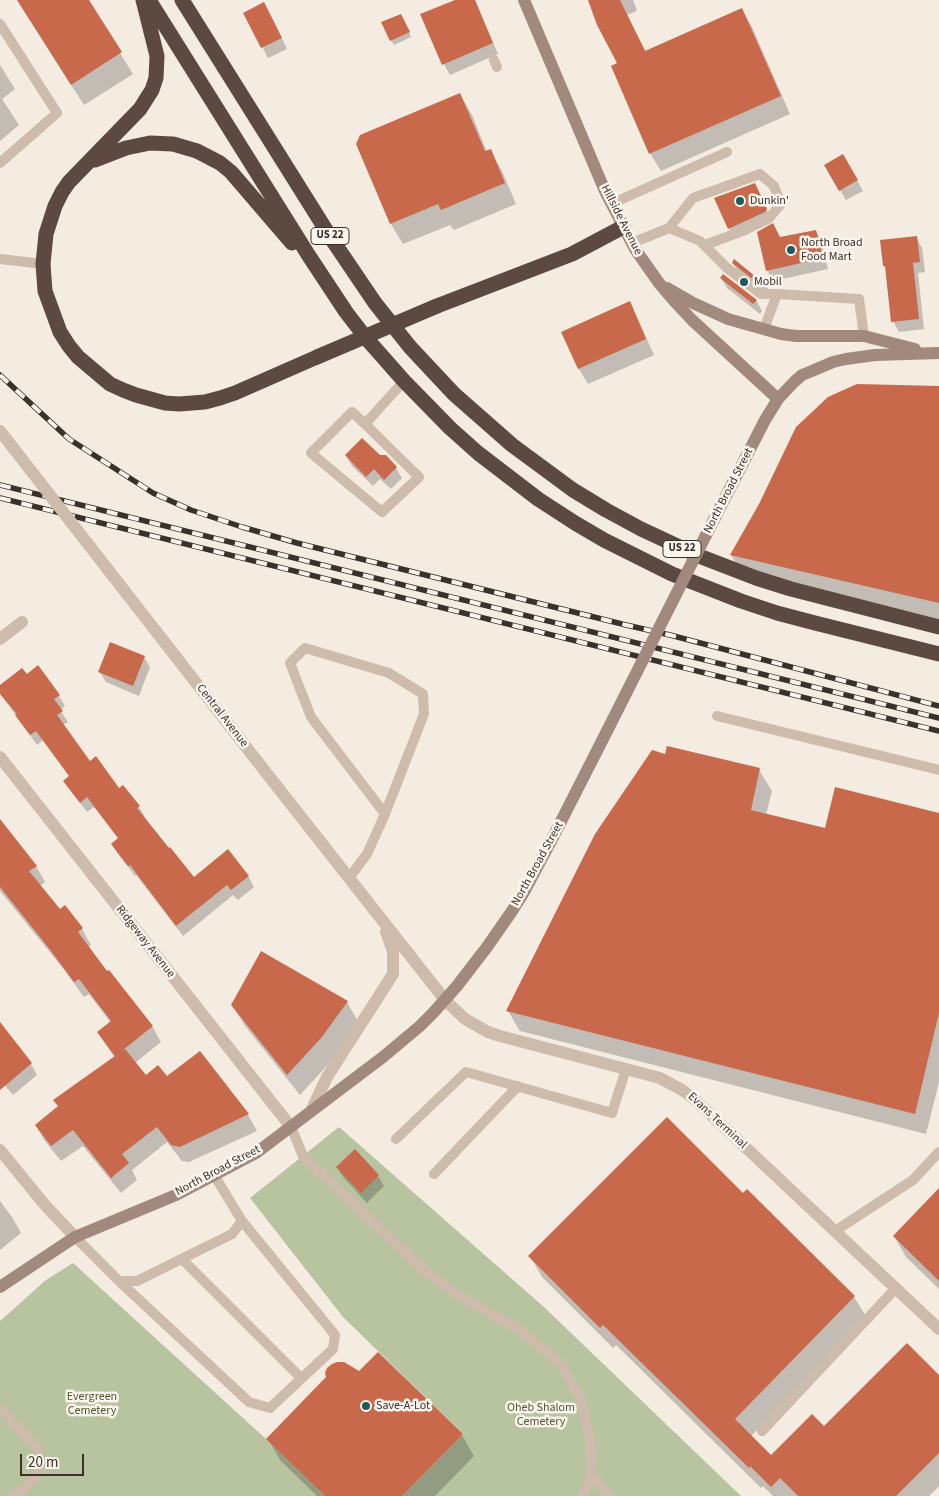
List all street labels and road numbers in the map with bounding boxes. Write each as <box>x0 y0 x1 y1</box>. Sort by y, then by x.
street label: Hillside Avenue <box>597 182 645 258</box>
road number: US 22 <box>311 228 349 245</box>
street label: North Broad Street <box>701 446 757 536</box>
road number: US 22 <box>663 540 701 558</box>
street label: Central Avenue <box>193 682 251 750</box>
street label: North Broad Street <box>509 819 567 909</box>
street label: Ridgeway Avenue <box>112 903 178 981</box>
street label: Evans Terminal <box>684 1090 750 1152</box>
street label: North Broad Street <box>173 1143 263 1199</box>

